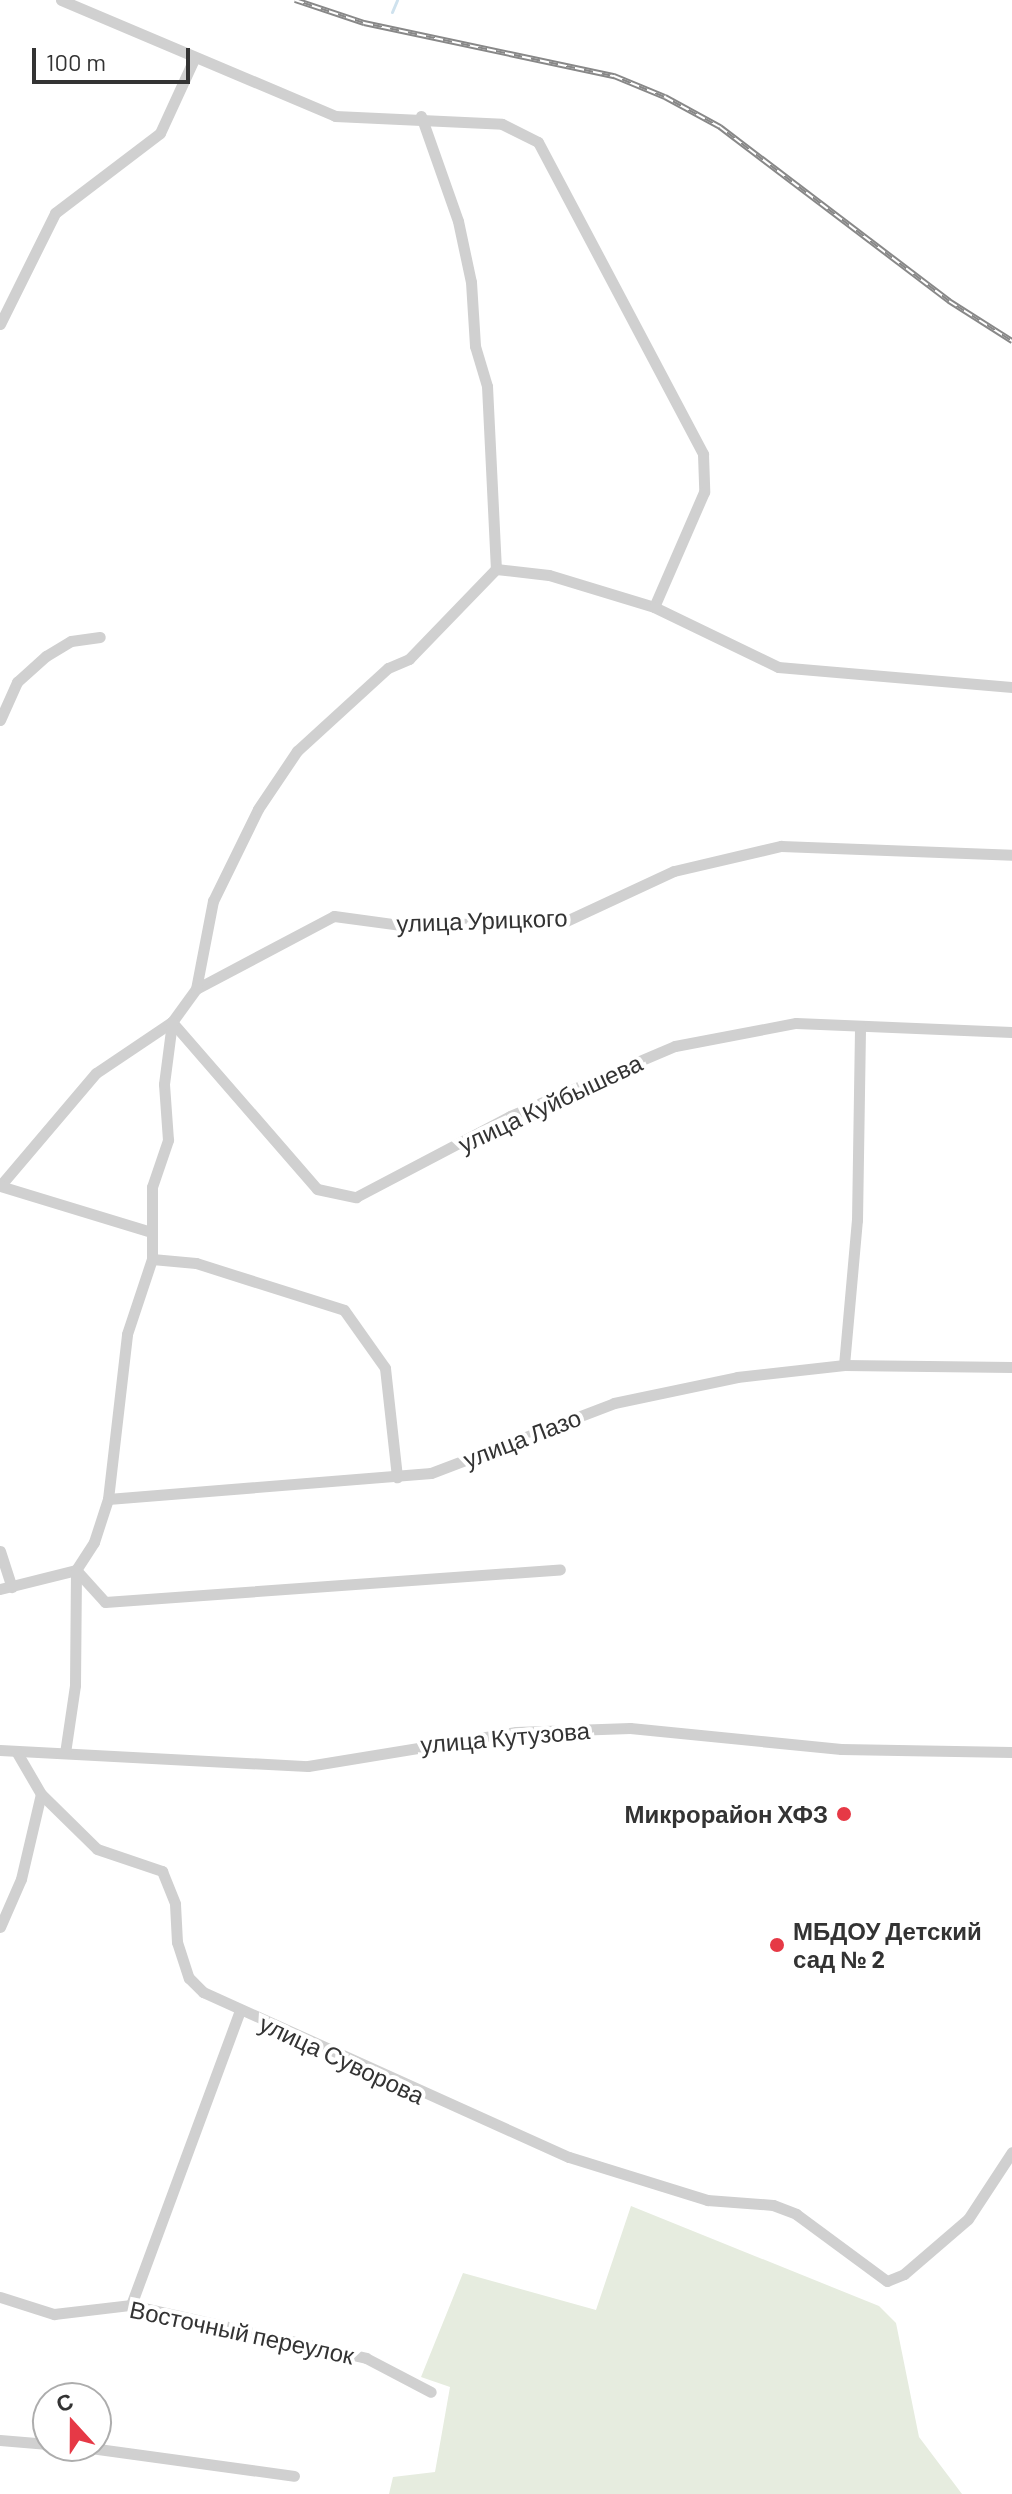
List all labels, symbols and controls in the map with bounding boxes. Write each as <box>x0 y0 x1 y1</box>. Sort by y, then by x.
scale bar <box>36 32 194 82</box>
text: 100 m <box>46 47 106 76</box>
street label: улица Урицкого <box>396 903 568 937</box>
street label: улица Куйбышева <box>453 1048 647 1158</box>
street label: улица Лазо <box>459 1402 585 1474</box>
street label: улица Кутузова <box>419 1715 591 1759</box>
place label: Микрорайон ХФЗ <box>625 1800 828 1828</box>
marker: Микрорайон ХФЗ <box>835 1805 853 1823</box>
place label: МБДОУ Детский сад № 2 <box>793 1917 982 1973</box>
marker: МБДОУ Детский сад № 2 <box>768 1936 786 1954</box>
street label: улица Суворова <box>255 2008 429 2110</box>
street label: Восточный переулок <box>127 2294 357 2370</box>
north arrow <box>32 2382 112 2462</box>
text: С <box>52 2386 76 2416</box>

